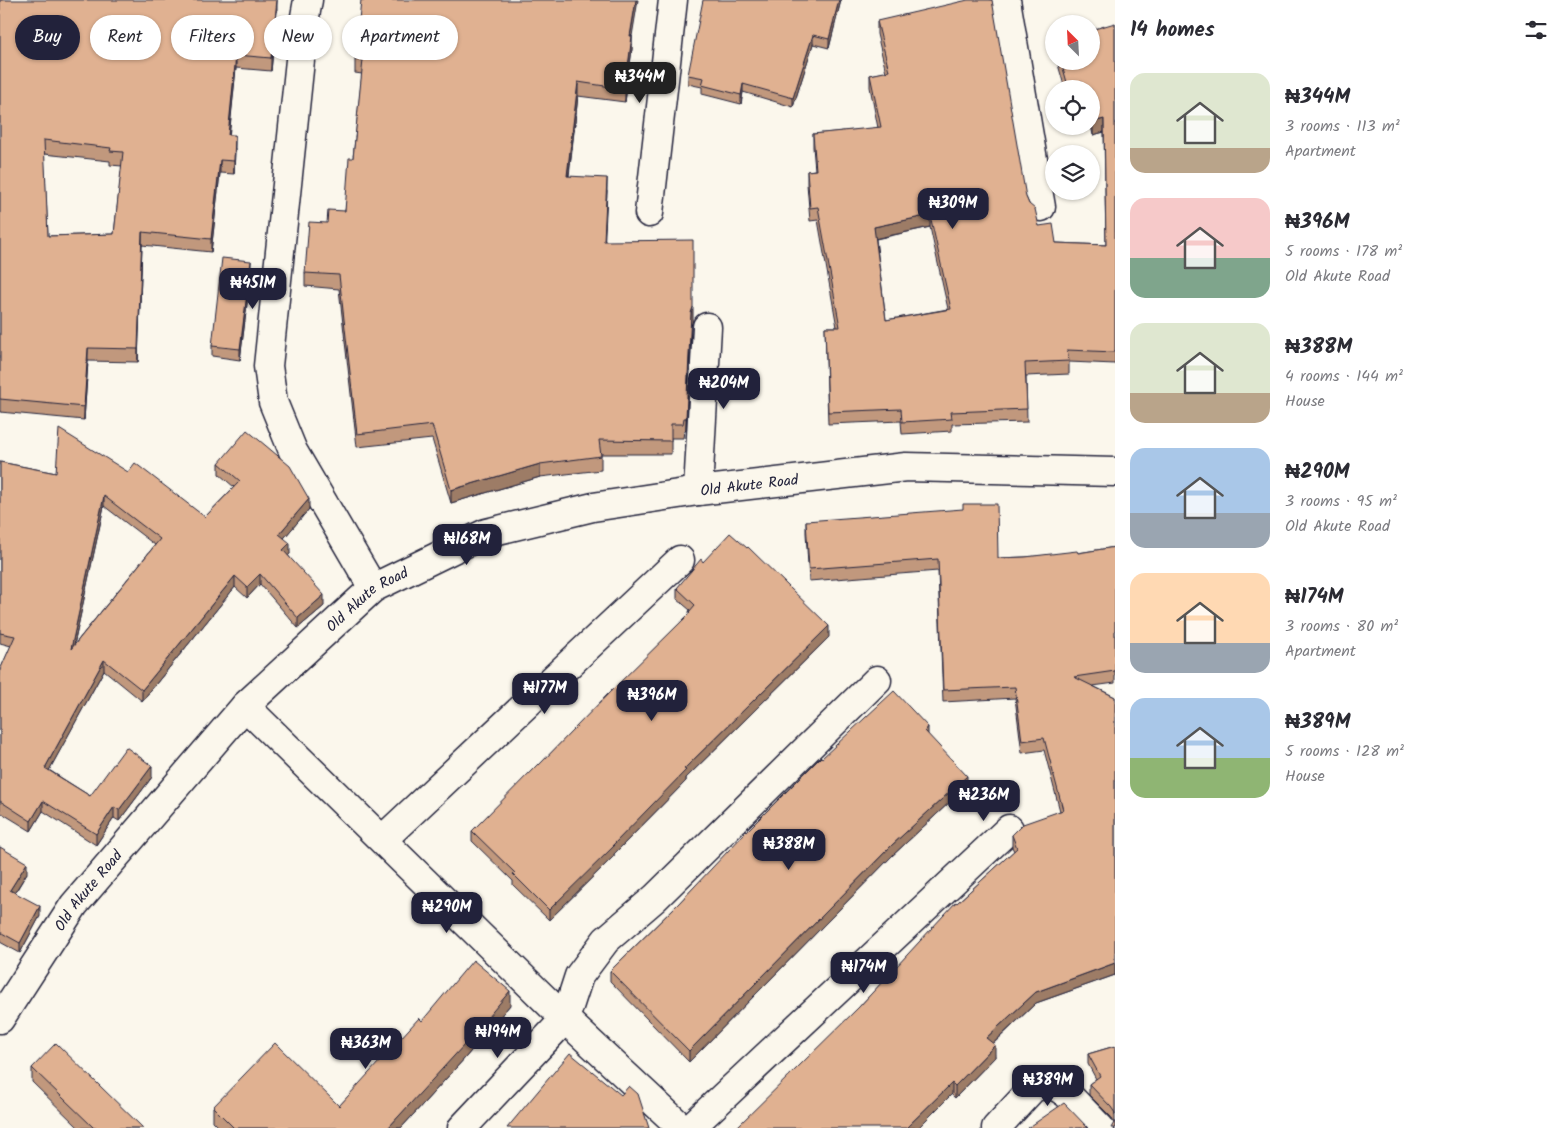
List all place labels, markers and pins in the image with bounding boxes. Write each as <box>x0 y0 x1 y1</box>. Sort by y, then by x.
pin: ₦344M <box>605 62 675 104</box>
pin: ₦309M <box>918 188 988 230</box>
pin: ₦451M <box>218 268 288 310</box>
pin: ₦204M <box>689 368 759 410</box>
pin: ₦168M <box>432 524 502 566</box>
pin: ₦177M <box>510 672 580 715</box>
pin: ₦396M <box>617 680 687 722</box>
pin: ₦236M <box>949 780 1019 822</box>
pin: ₦388M <box>754 828 824 871</box>
pin: ₦290M <box>412 892 482 934</box>
pin: ₦174M <box>829 952 899 994</box>
pin: ₦194M <box>463 1016 533 1059</box>
pin: ₦363M <box>331 1028 401 1070</box>
pin: ₦389M <box>1013 1064 1083 1107</box>

